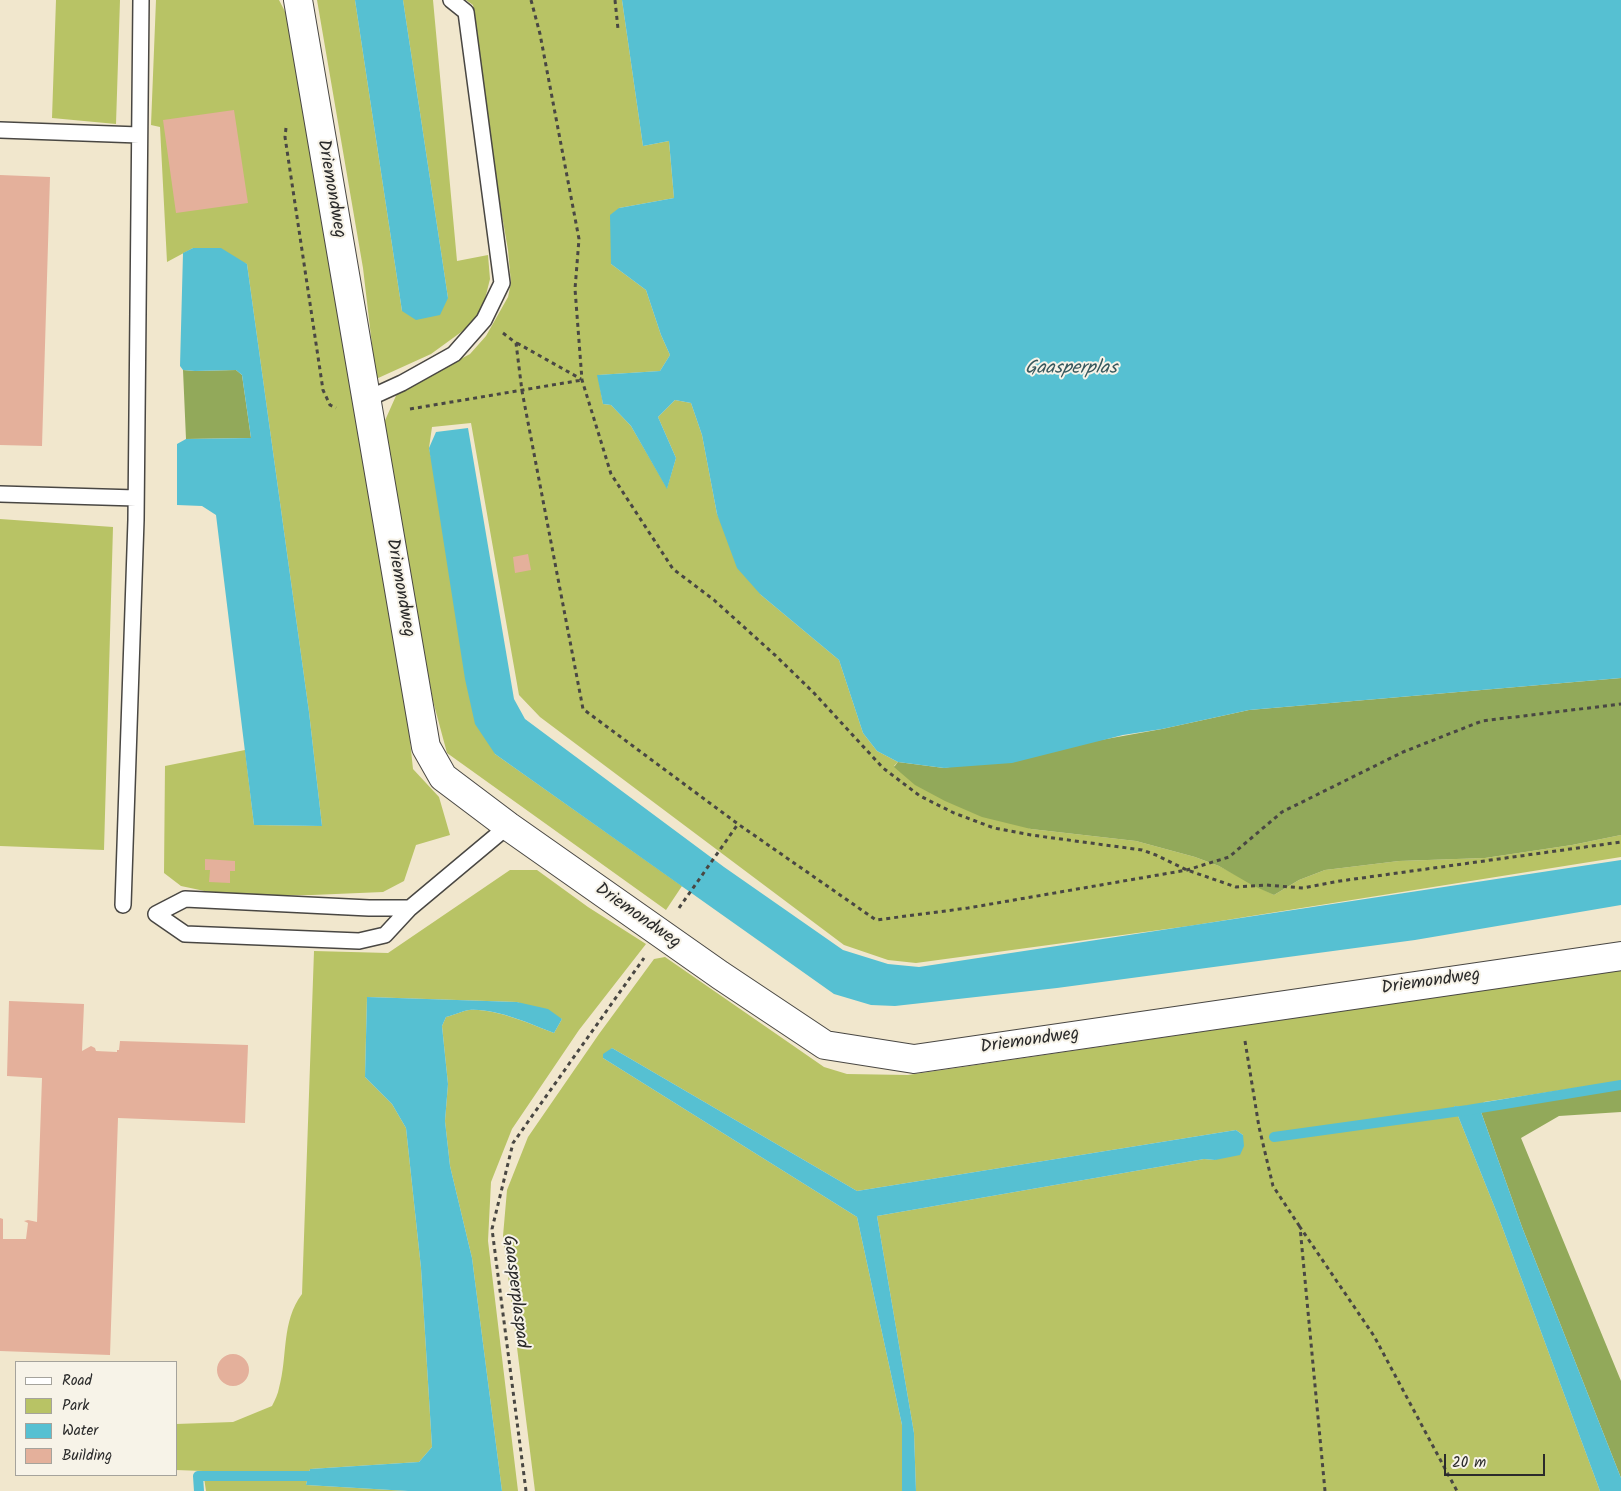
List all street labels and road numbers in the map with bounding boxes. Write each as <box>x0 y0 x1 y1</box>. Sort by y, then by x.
street label: Driemondweg <box>311 138 349 240</box>
street label: Driemondweg <box>380 537 418 639</box>
street label: Driemondweg <box>590 880 684 954</box>
street label: Driemondweg <box>1380 965 1482 1001</box>
street label: Driemondweg <box>979 1024 1081 1060</box>
street label: Gaasperplaspad <box>496 1234 532 1350</box>

